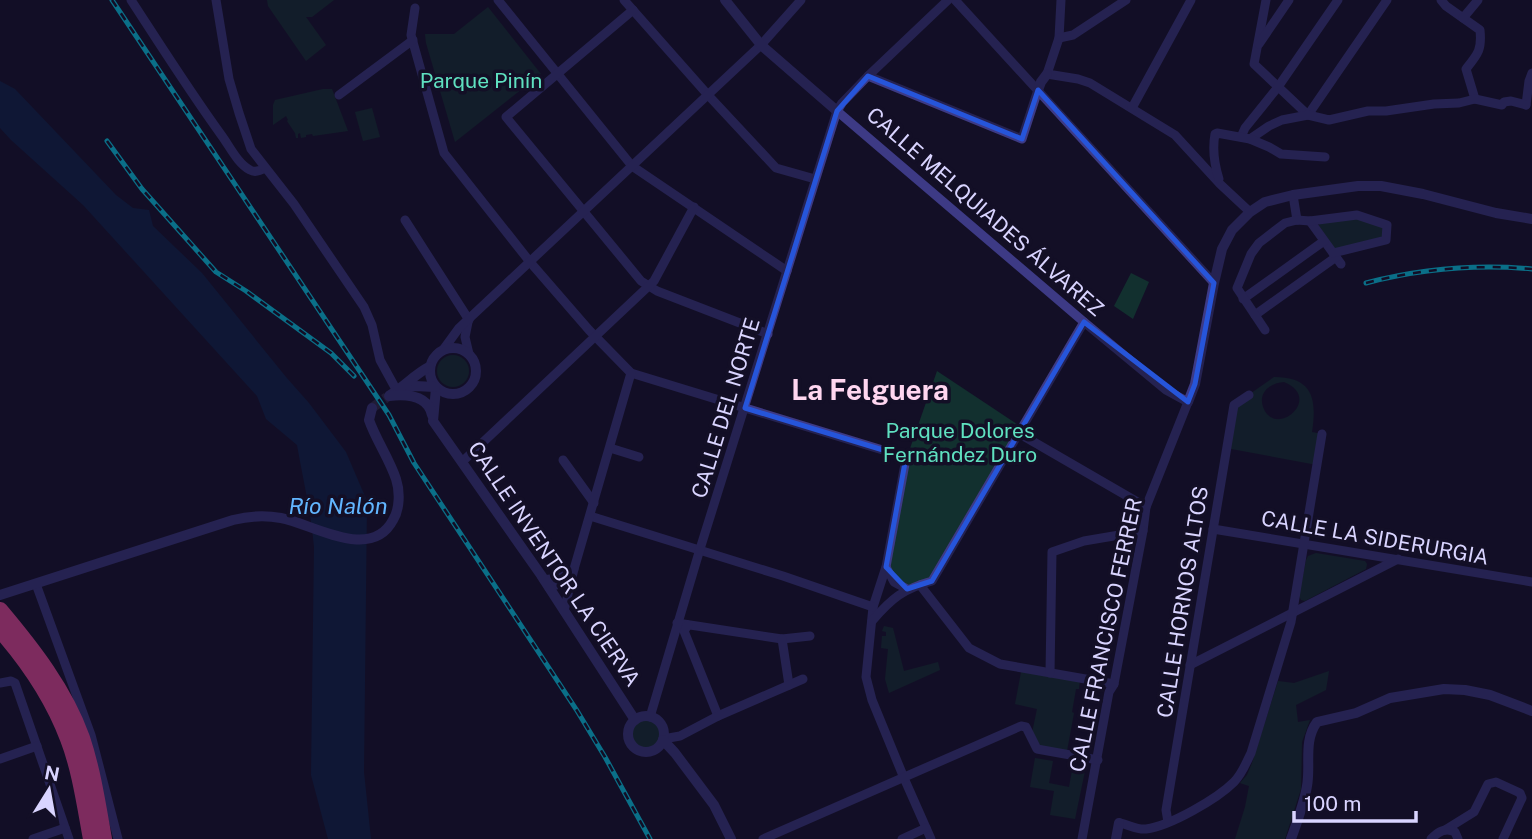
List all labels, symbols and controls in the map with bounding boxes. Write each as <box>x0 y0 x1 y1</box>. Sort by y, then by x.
park label: Parque Pinín <box>420 68 542 93</box>
street label: CALLE MELQUIADES ÁLVAREZ <box>862 102 1109 321</box>
street label: CALLE DEL NORTE <box>686 315 765 501</box>
district label: La Felguera <box>791 373 949 406</box>
park label: Parque Dolores Fernández Duro <box>883 418 1037 467</box>
street label: CALLE INVENTOR LA CIERVA <box>463 437 646 691</box>
street label: CALLE HORNOS ALTOS <box>1152 484 1213 720</box>
water label: Río Nalón <box>289 492 387 519</box>
street label: CALLE FRANCISCO FERRER <box>1064 496 1147 774</box>
street label: CALLE LA SIDERURGIA <box>1259 505 1491 570</box>
north arrow <box>14 755 84 825</box>
text: N <box>43 761 62 786</box>
scale bar <box>1294 780 1416 824</box>
text: 100 m <box>1304 791 1361 816</box>

